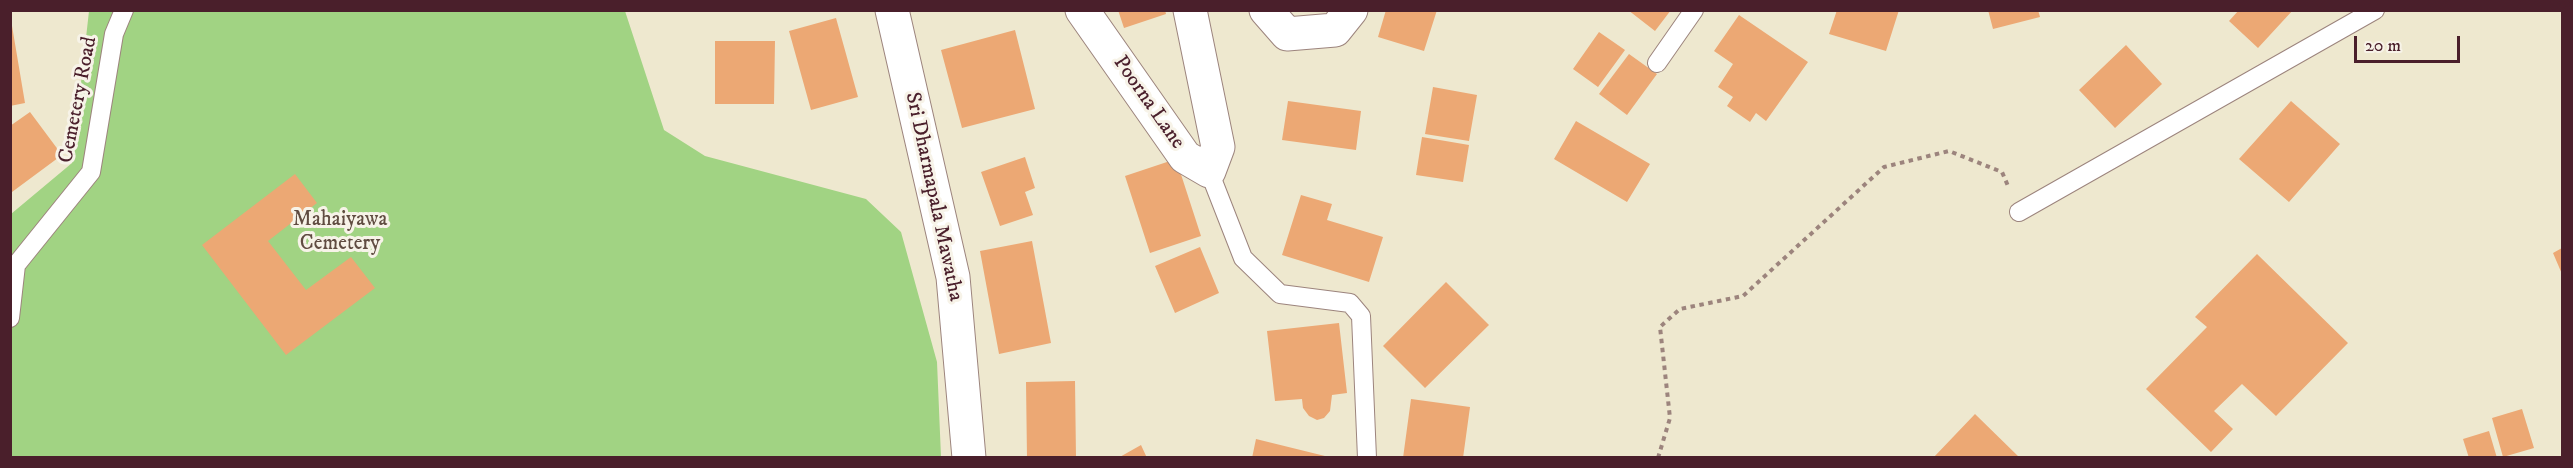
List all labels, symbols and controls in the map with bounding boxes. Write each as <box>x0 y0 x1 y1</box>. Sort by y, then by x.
scale bar <box>2357 24 2464 62</box>
street label: Cemetery Road <box>54 35 104 165</box>
text: 20 m <box>2365 35 2401 57</box>
street label: Poorna Lane <box>1107 52 1189 154</box>
street label: Sri Dharmapala Mawatha <box>899 90 967 304</box>
park label: Mahaiyawa Cemetery <box>293 208 387 258</box>

